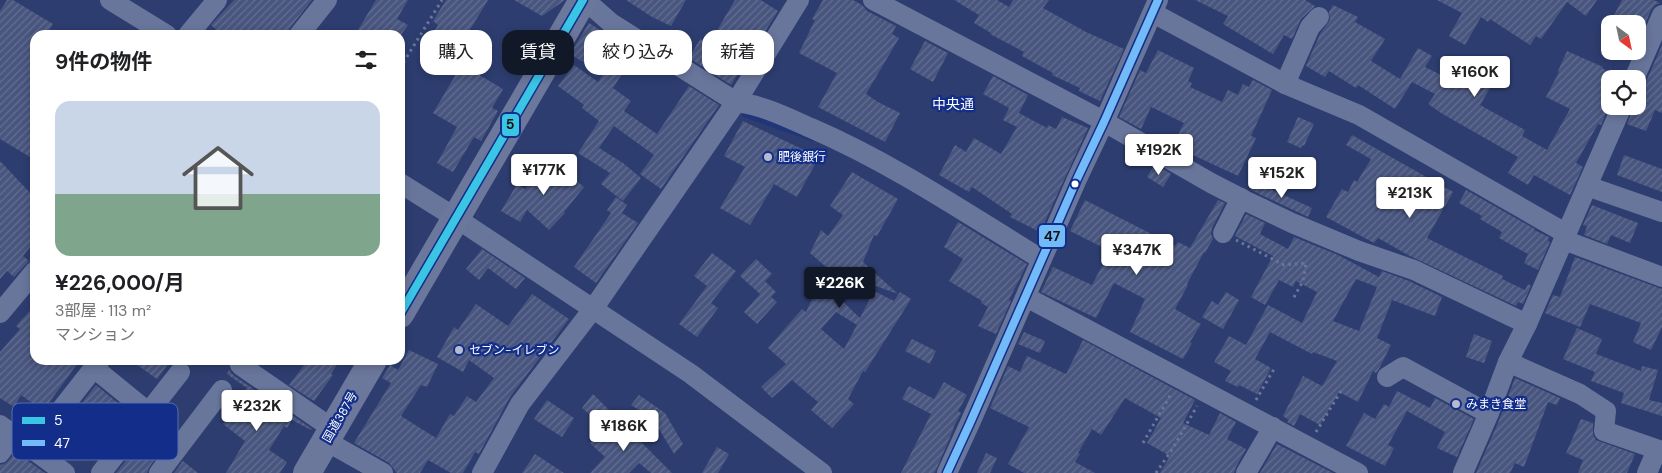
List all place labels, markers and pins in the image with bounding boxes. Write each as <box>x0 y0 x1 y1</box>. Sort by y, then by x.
pin: ¥160K <box>1440 56 1510 98</box>
pin: ¥192K <box>1124 134 1194 176</box>
place label: 肥後銀行 <box>778 149 826 165</box>
marker: 肥後銀行 <box>762 151 774 163</box>
pin: ¥177K <box>509 154 579 196</box>
pin: ¥152K <box>1247 156 1317 199</box>
pin: ¥213K <box>1375 176 1445 219</box>
unlabelled marker <box>1070 179 1080 189</box>
pin: ¥347K <box>1102 234 1172 276</box>
pin: ¥226K <box>805 266 875 309</box>
place label: セブン-イレブン <box>469 342 560 358</box>
marker: セブン-イレブン <box>453 344 465 356</box>
pin: ¥232K <box>222 390 292 432</box>
place label: みまき食堂 <box>1466 396 1526 412</box>
marker: みまき食堂 <box>1450 398 1462 410</box>
pin: ¥186K <box>589 410 659 452</box>

